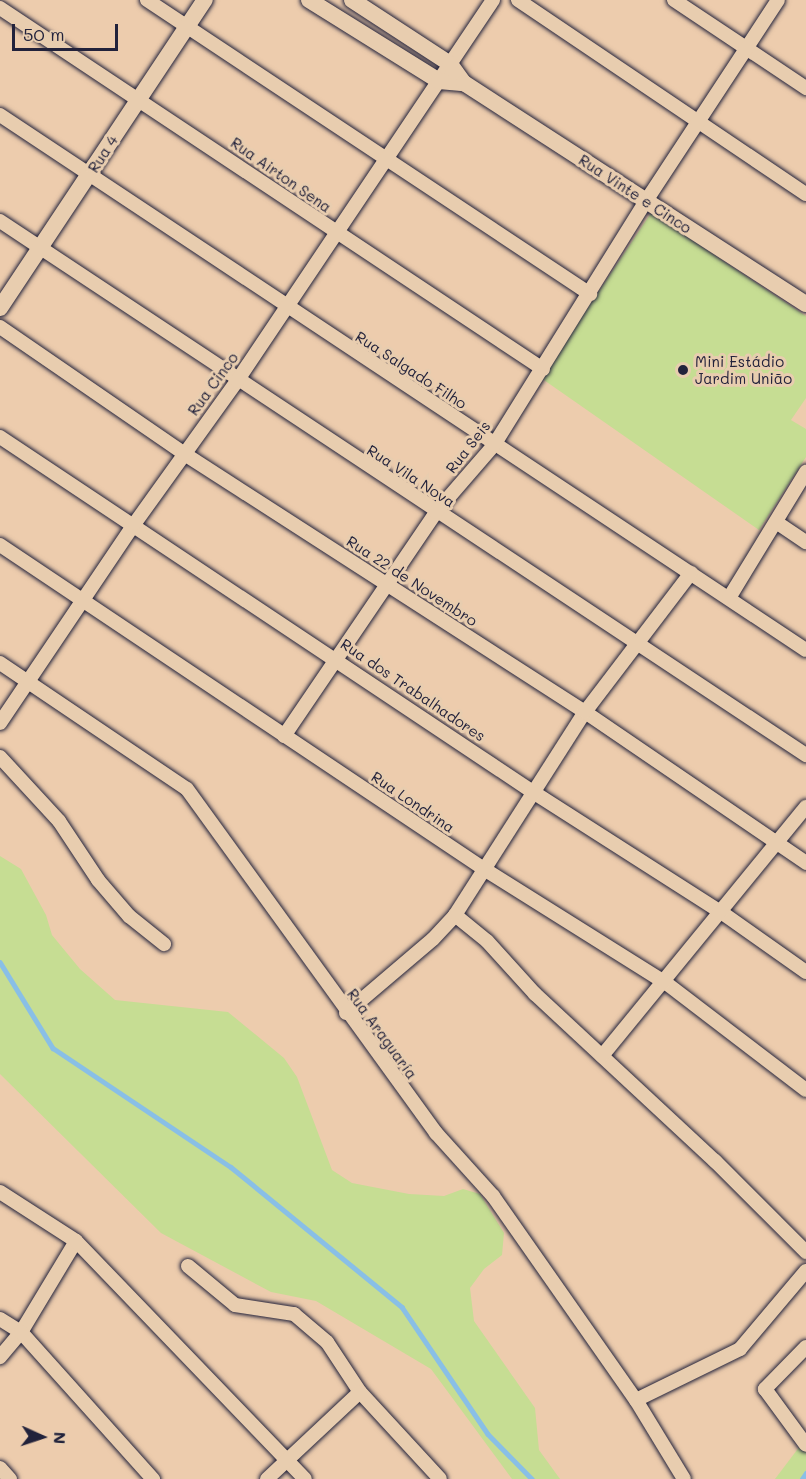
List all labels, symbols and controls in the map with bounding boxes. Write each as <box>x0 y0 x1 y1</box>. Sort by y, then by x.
scale bar <box>15 12 122 50</box>
text: 50 m <box>23 22 65 46</box>
street label: Rua 4 <box>84 132 122 176</box>
street label: Rua Airton Sena <box>227 134 335 216</box>
street label: Rua Vinte e Cinco <box>575 151 695 237</box>
street label: Rua Salgado Filho <box>352 327 470 413</box>
street label: Rua Cinco <box>184 349 242 419</box>
place label: Mini Estádio Jardim União <box>695 352 792 387</box>
marker: Mini Estádio Jardim União <box>676 363 690 377</box>
street label: Rua Seis <box>442 417 494 477</box>
street label: Rua Vila Nova <box>364 441 458 511</box>
street label: Rua 22 de Novembro <box>343 532 481 630</box>
street label: Rua dos Trabalhadores <box>337 635 489 745</box>
street label: Rua Londrina <box>368 768 458 836</box>
street label: Rua Araguaría <box>343 985 421 1083</box>
north arrow <box>12 1407 72 1467</box>
text: N <box>50 1431 71 1445</box>

